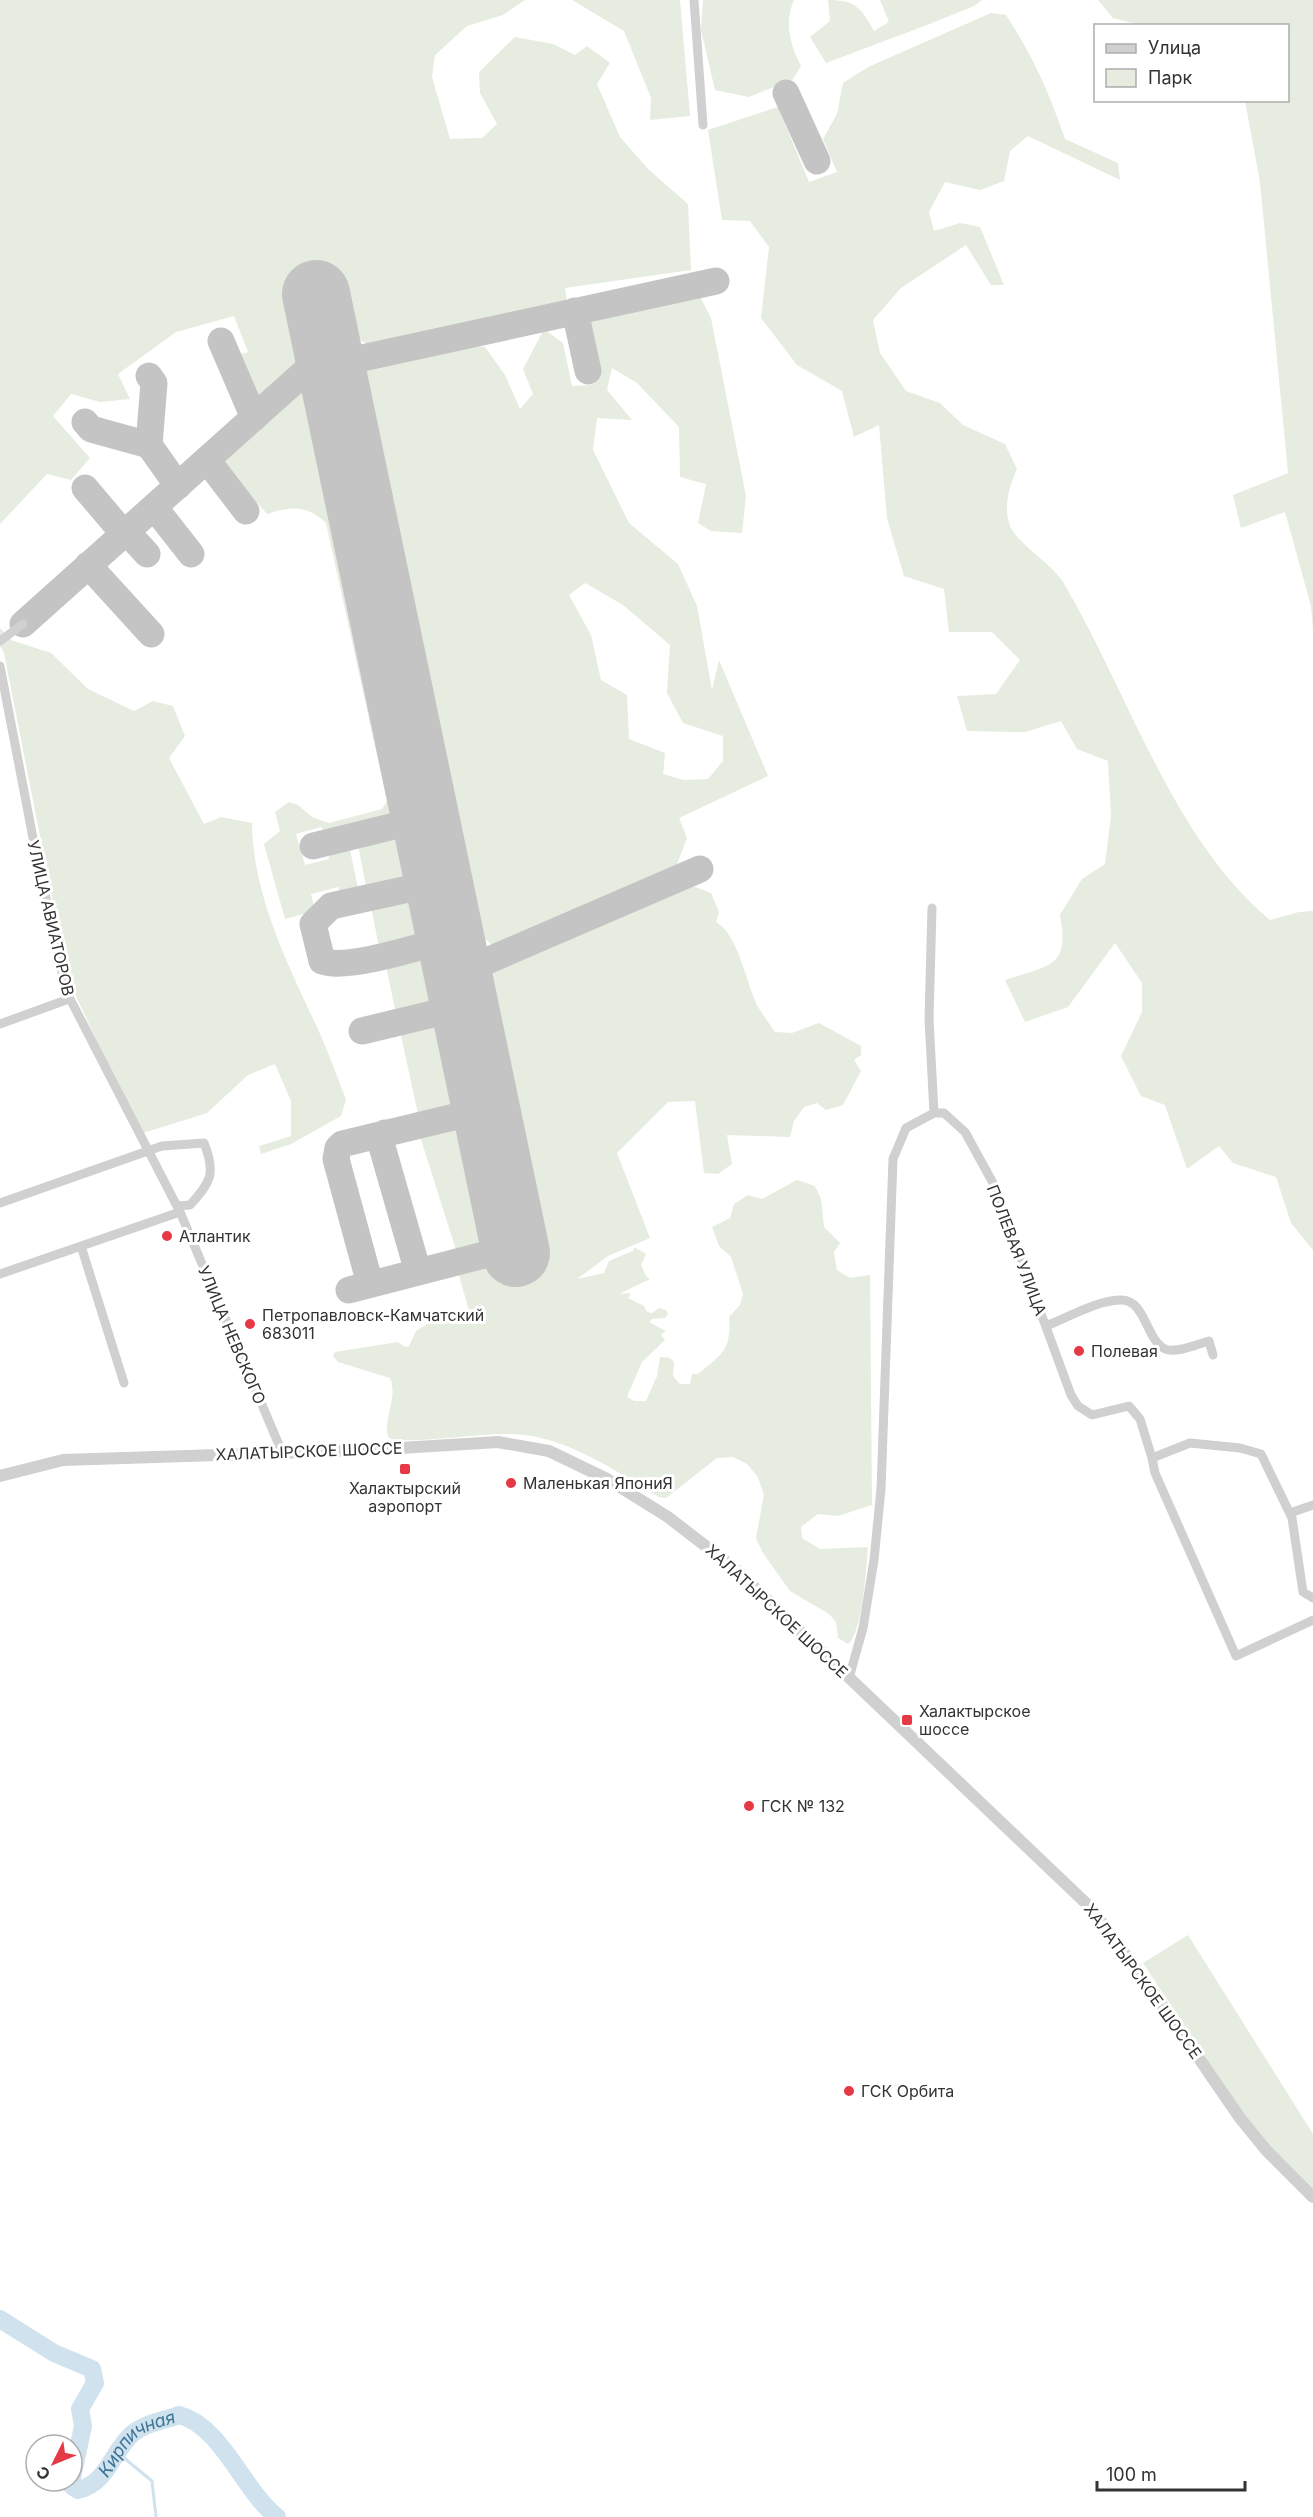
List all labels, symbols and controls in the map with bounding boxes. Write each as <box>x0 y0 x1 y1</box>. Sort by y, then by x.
legend <box>1094 24 1289 102</box>
text: Улица <box>1148 37 1201 58</box>
text: Парк <box>1148 67 1193 88</box>
street label: УЛИЦА АВИАТОРОВ <box>23 838 79 998</box>
street label: ПОЛЕВАЯ УЛИЦА <box>983 1182 1051 1318</box>
place label: Атлантик <box>179 1226 251 1246</box>
marker: Атлантик <box>160 1229 174 1243</box>
street label: УЛИЦА НЕВСКОГО <box>194 1263 270 1407</box>
place label: Петропавловск-Камчатский 683011 <box>262 1305 484 1343</box>
marker: Петропавловск-Камчатский 683011 <box>243 1317 257 1331</box>
place label: Полевая <box>1091 1341 1158 1361</box>
marker: Полевая <box>1072 1344 1086 1358</box>
street label: ХАЛАТЫРСКОЕ ШОССЕ <box>215 1438 403 1464</box>
marker: Халактырский аэропорт <box>398 1462 412 1476</box>
place label: Маленькая ЯпониЯ <box>523 1473 673 1493</box>
marker: Маленькая ЯпониЯ <box>504 1476 518 1490</box>
place label: Халактырский аэропорт <box>349 1478 461 1516</box>
street label: ХАЛАТЫРСКОЕ ШОССЕ <box>702 1540 852 1682</box>
place label: Халактырское шоссе <box>919 1701 1031 1739</box>
marker: Халактырское шоссе <box>900 1713 914 1727</box>
place label: ГСК № 132 <box>761 1796 845 1816</box>
marker: ГСК № 132 <box>742 1799 756 1813</box>
street label: ХАЛАТЫРСКОЕ ШОССЕ <box>1080 1899 1206 2063</box>
place label: ГСК Орбита <box>861 2081 954 2101</box>
marker: ГСК Орбита <box>842 2084 856 2098</box>
water label: Кирпичная <box>93 2406 178 2481</box>
north arrow <box>24 2433 84 2493</box>
scale bar <box>1097 2454 1246 2492</box>
text: С <box>32 2462 54 2484</box>
text: 100 m <box>1106 2464 1157 2485</box>

